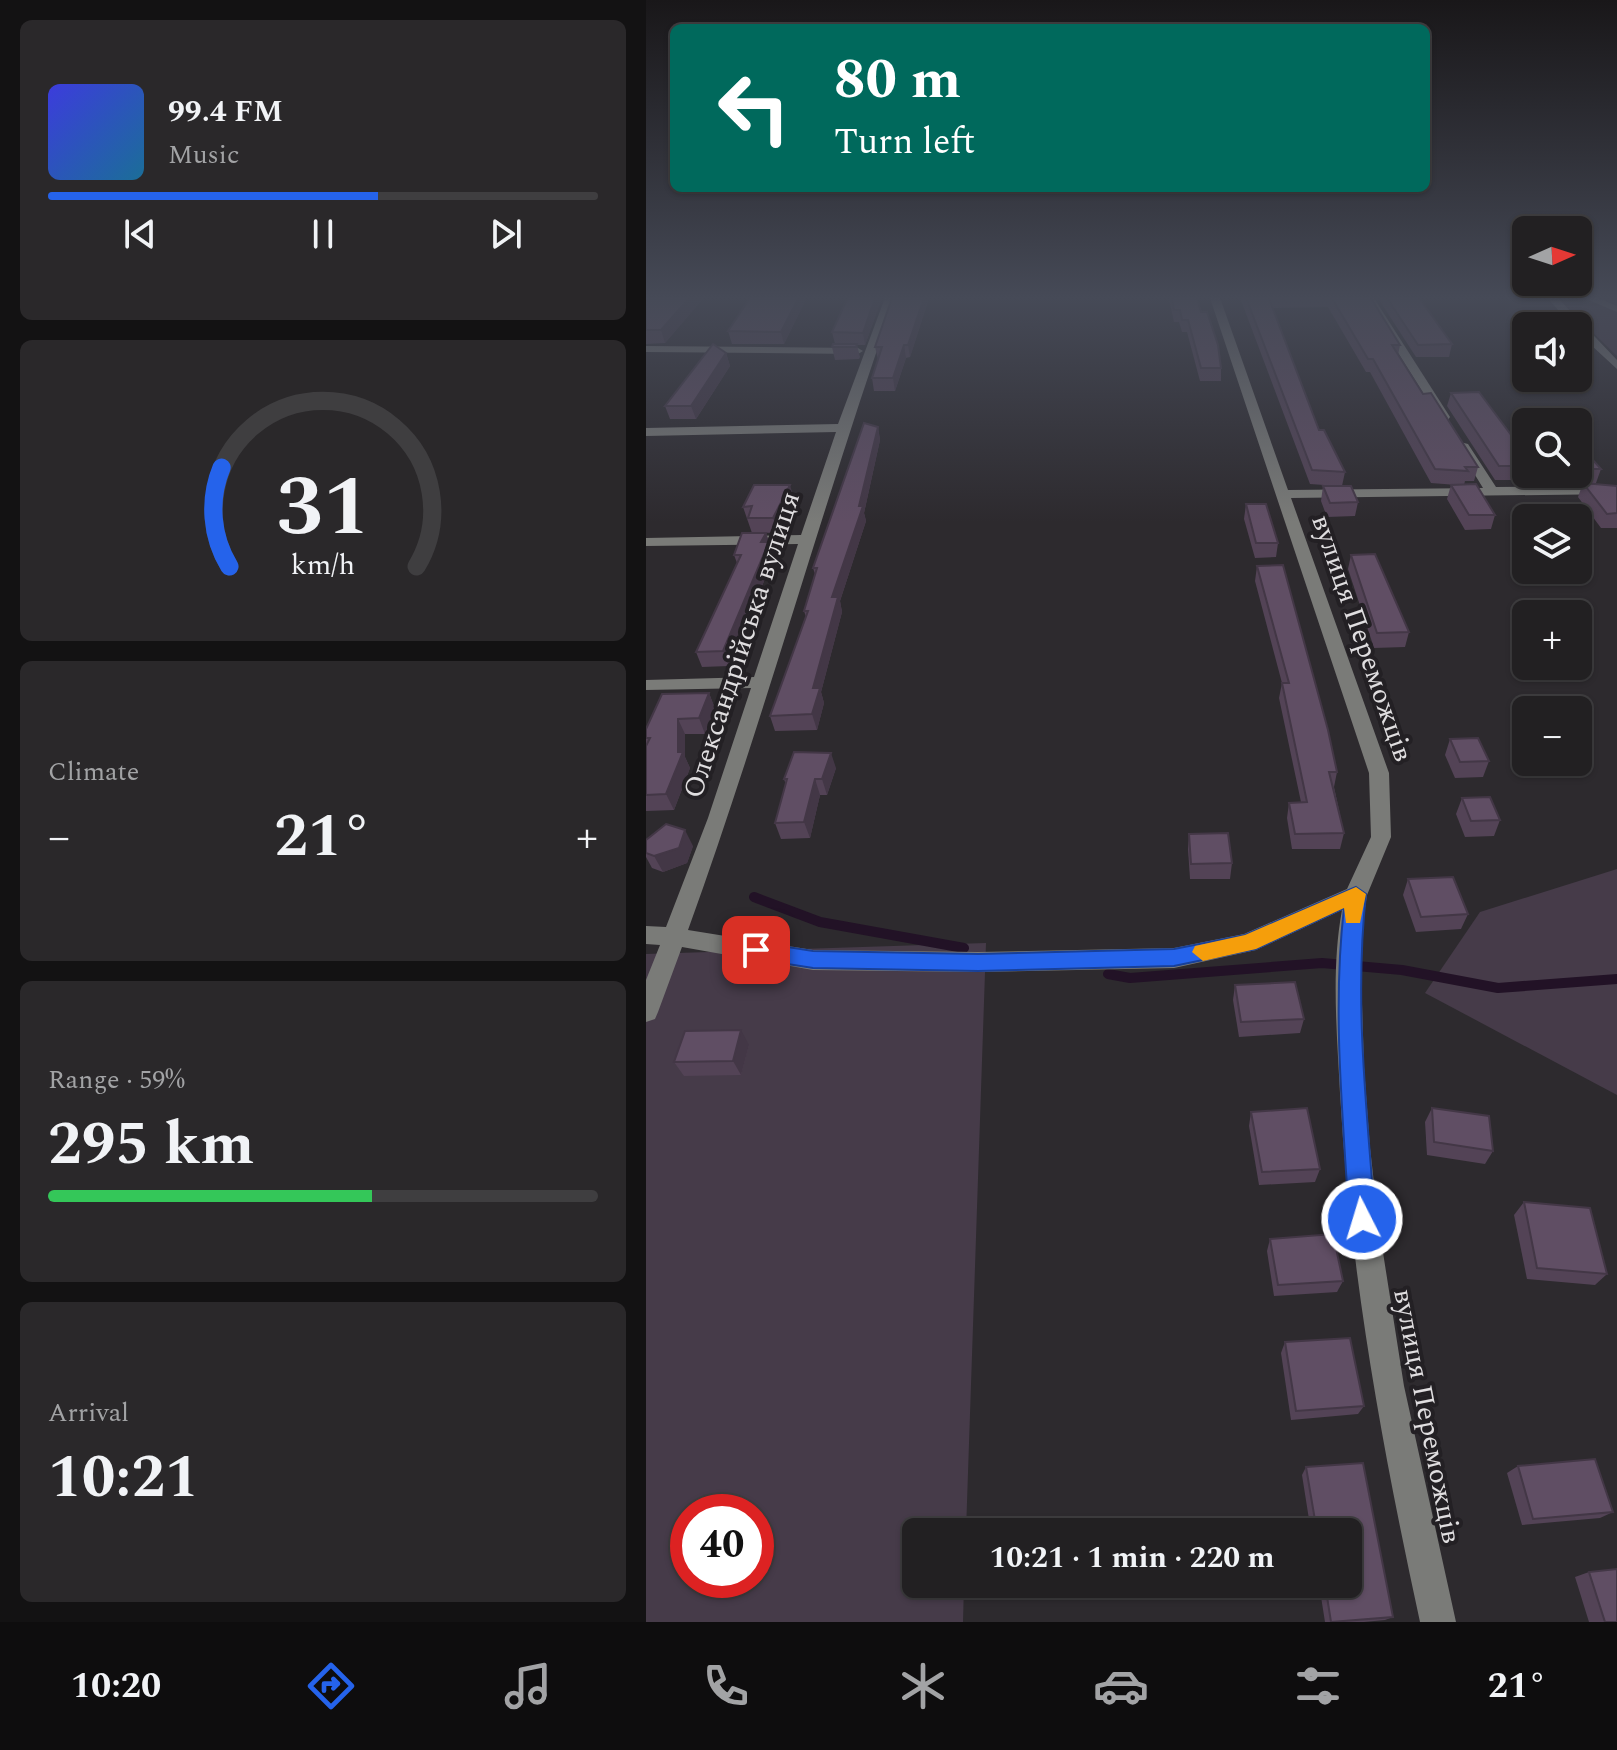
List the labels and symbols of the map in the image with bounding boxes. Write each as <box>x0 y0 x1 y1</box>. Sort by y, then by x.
north arrow <box>1512 216 1592 296</box>
street label: Олександрійська вулиця <box>672 486 812 804</box>
street label: вулиця Переможців <box>1300 509 1424 767</box>
pin <box>722 916 790 984</box>
position arrow <box>1320 1177 1404 1261</box>
street label: вулиця Переможців <box>1381 1285 1473 1547</box>
speed limit sign: 40 <box>670 1494 774 1598</box>

